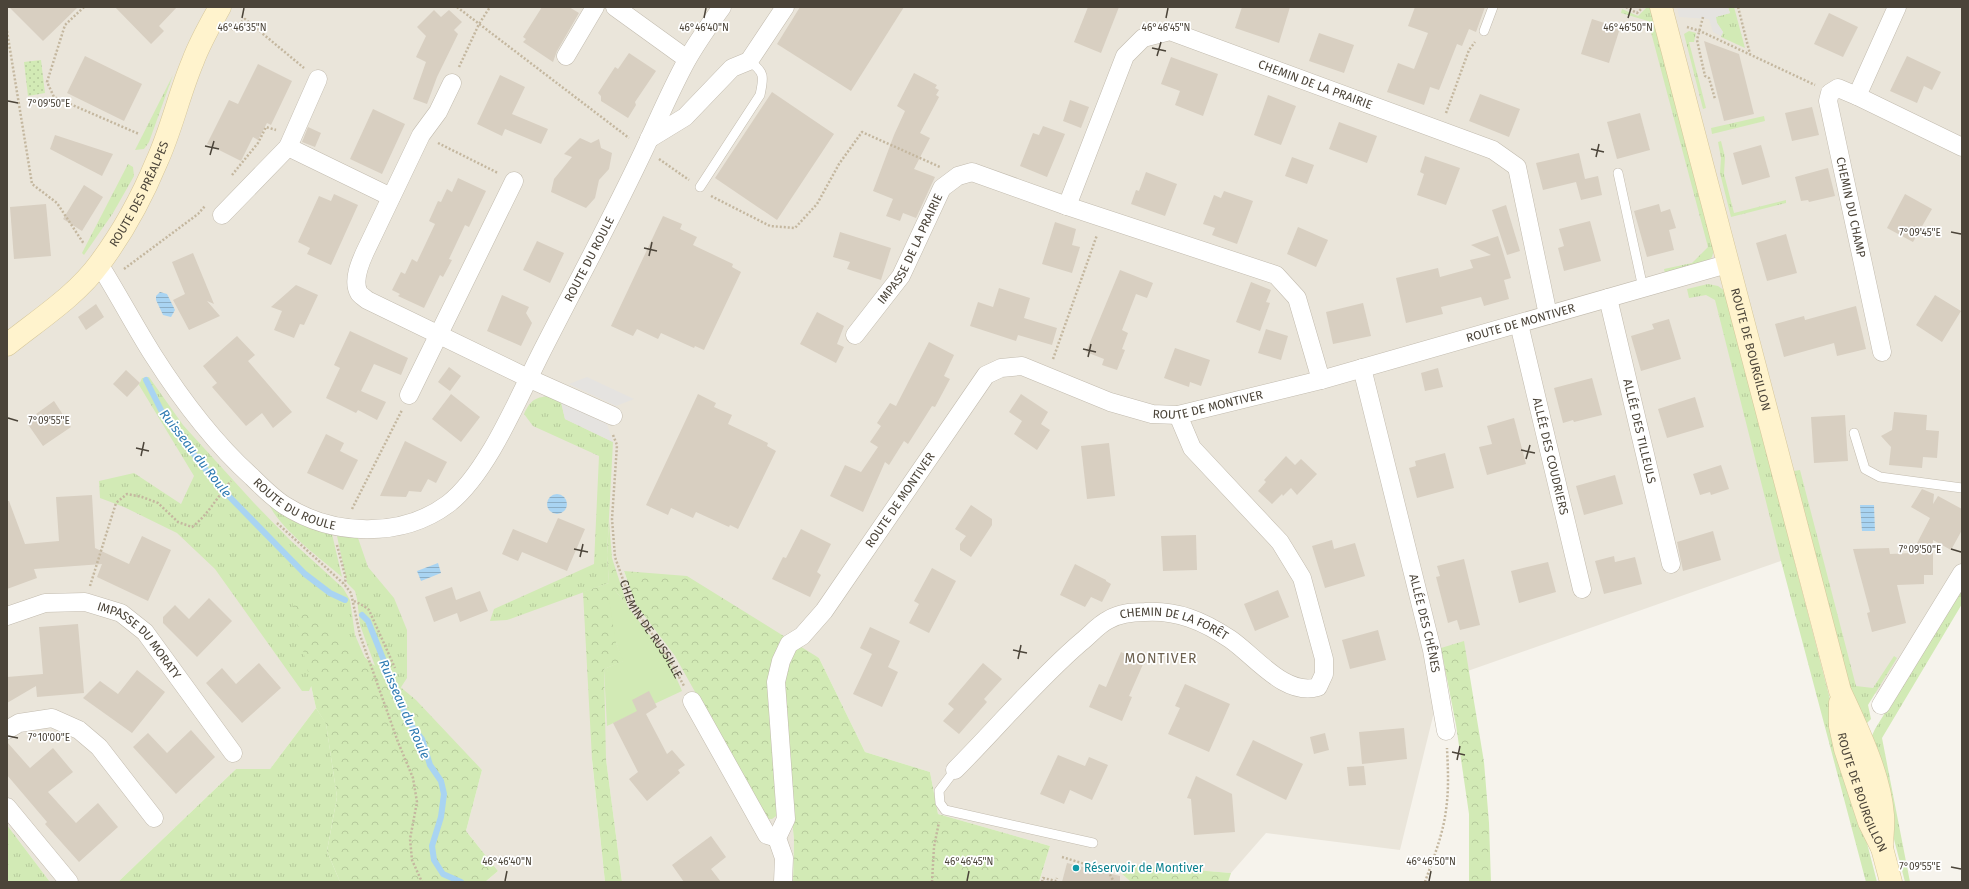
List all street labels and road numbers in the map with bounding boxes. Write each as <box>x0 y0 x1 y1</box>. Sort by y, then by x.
street label: CHEMIN DE LA PRAIRIE <box>1256 57 1374 112</box>
street label: ROUTE DES PRÉALPES <box>106 139 172 249</box>
street label: CHEMIN DU CHAMP <box>1833 156 1869 259</box>
street label: IMPASSE DE LA PRAIRIE <box>875 191 945 307</box>
street label: ROUTE DU ROULE <box>562 214 617 304</box>
street label: ROUTE DE BOURGILLON <box>1728 287 1773 412</box>
street label: ROUTE DE MONTIVER <box>1465 301 1577 345</box>
street label: ALLÉE DES TILLEULS <box>1620 378 1659 485</box>
street label: ROUTE DE MONTIVER <box>1152 388 1264 422</box>
street label: ALLÉE DES COUDRIERS <box>1530 396 1571 517</box>
street label: ROUTE DE MONTIVER <box>862 450 938 550</box>
street label: ROUTE DU ROULE <box>250 475 337 533</box>
street label: ALLÉE DES CHÊNES <box>1406 573 1443 674</box>
street label: CHEMIN DE RUSSILLE <box>617 578 685 681</box>
street label: IMPASSE DU MORATY <box>96 599 184 682</box>
street label: CHEMIN DE LA FORÊT <box>1118 605 1231 643</box>
street label: ROUTE DE BOURGILLON <box>1835 731 1890 854</box>

